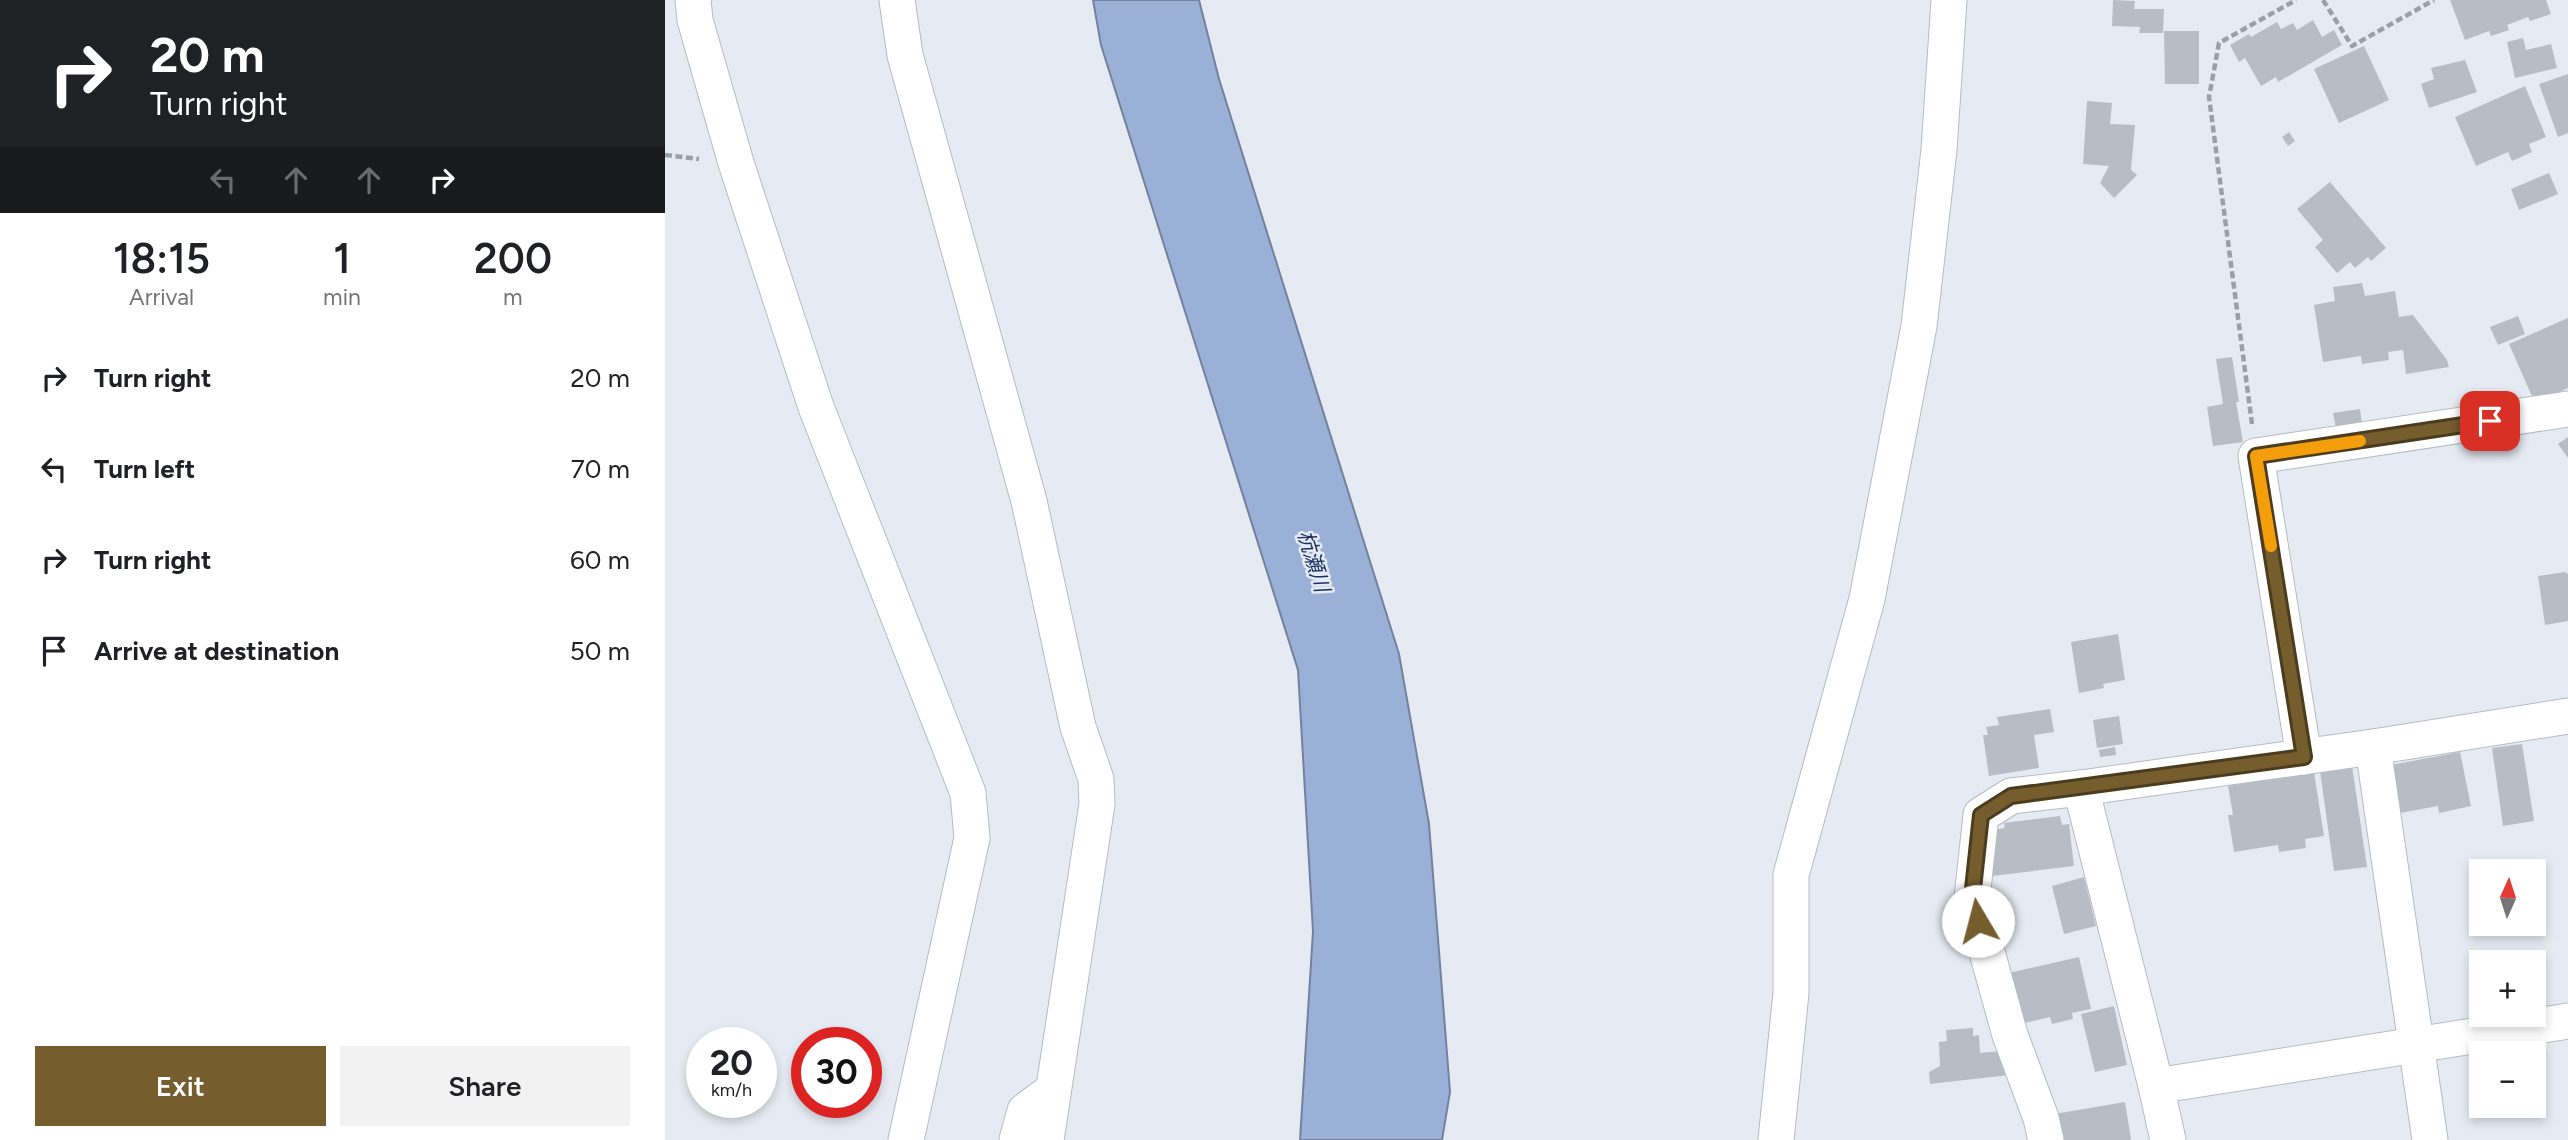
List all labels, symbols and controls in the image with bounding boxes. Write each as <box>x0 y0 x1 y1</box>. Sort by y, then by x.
text: 20 m <box>150 25 265 84</box>
icon: right <box>35 28 126 119</box>
text: Turn right <box>150 85 288 123</box>
icon: left <box>204 161 242 199</box>
icon: ahead <box>277 161 315 199</box>
icon: ahead <box>350 161 388 199</box>
icon: right <box>423 161 461 199</box>
text: 18:15 <box>113 233 210 284</box>
text: 1 <box>333 233 351 284</box>
text: 200 <box>474 233 552 284</box>
text: Arrival <box>129 283 194 311</box>
text: min <box>323 283 361 311</box>
text: m <box>503 283 523 311</box>
icon: right <box>35 359 73 397</box>
text: Turn right <box>94 362 211 394</box>
text: 20 m <box>570 362 630 394</box>
pin <box>2460 391 2520 451</box>
icon: arrive <box>2471 402 2509 440</box>
icon: left <box>35 450 73 488</box>
text: Turn left <box>94 453 195 485</box>
text: 70 m <box>571 453 630 485</box>
water label: 杭瀬川 <box>1293 527 1336 597</box>
icon: right <box>35 541 73 579</box>
text: Turn right <box>94 544 211 576</box>
text: 60 m <box>570 544 630 576</box>
icon: arrive <box>35 632 73 670</box>
text: Arrive at destination <box>94 635 339 667</box>
text: 50 m <box>570 635 630 667</box>
north arrow <box>2469 859 2546 936</box>
map controls <box>2469 859 2546 1118</box>
position arrow <box>1941 884 2015 958</box>
button: + <box>2469 950 2546 1027</box>
speed limit sign: 30 <box>791 1027 882 1118</box>
button: − <box>2469 1041 2546 1118</box>
text: 20 <box>710 1042 753 1084</box>
button: Exit <box>35 1046 326 1126</box>
button: Share <box>340 1046 630 1126</box>
text: km/h <box>711 1079 752 1101</box>

